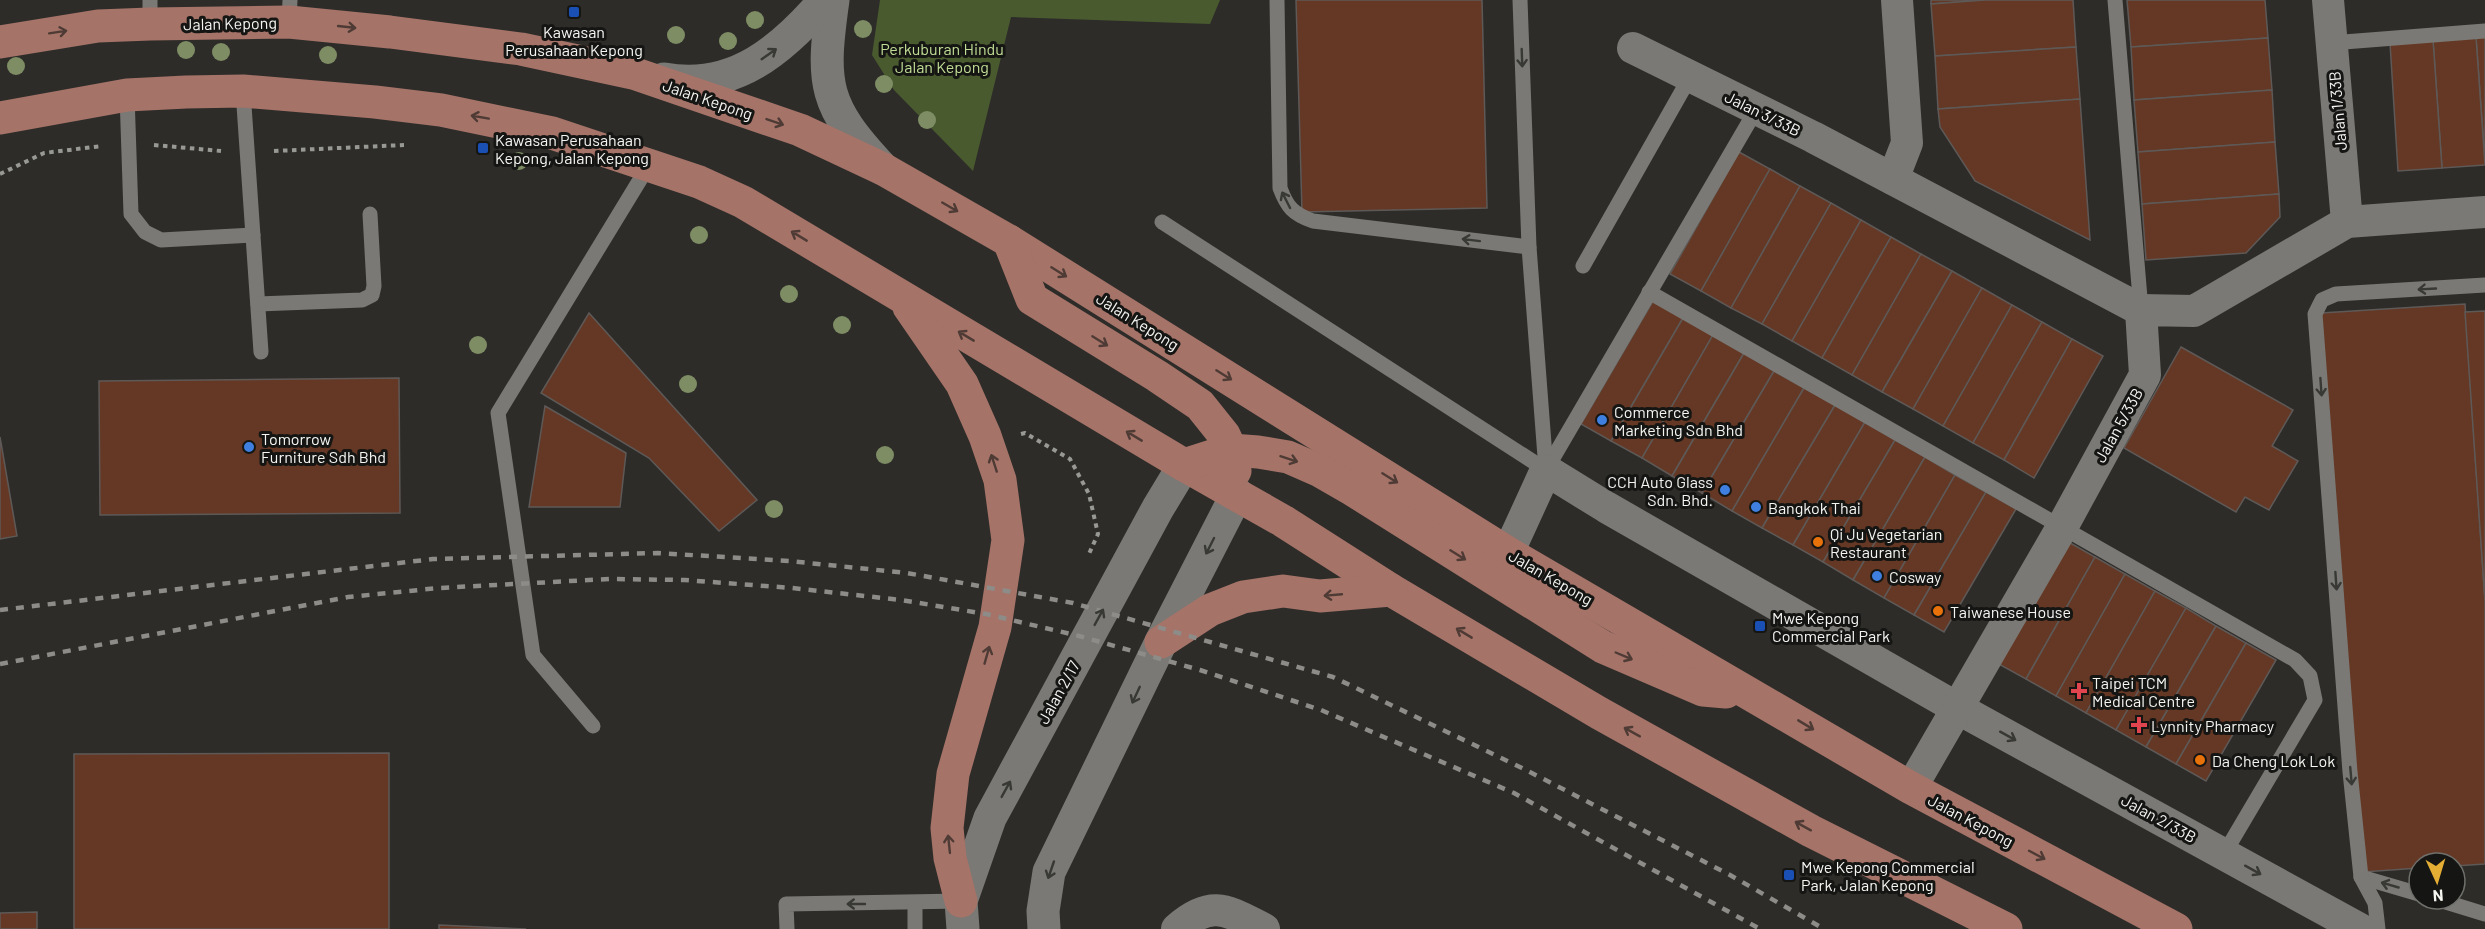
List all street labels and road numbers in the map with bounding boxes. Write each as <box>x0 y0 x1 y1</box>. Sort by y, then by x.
street label: Jalan Kepong <box>183 13 277 33</box>
street label: Jalan 1/33B <box>2324 71 2350 151</box>
street label: Jalan Kepong <box>661 75 755 123</box>
street label: Jalan 3/33B <box>1722 86 1804 140</box>
street label: Jalan Kepong <box>1093 288 1183 354</box>
street label: Jalan 5/33B <box>2090 384 2146 466</box>
street label: Jalan Kepong <box>1506 545 1596 609</box>
street label: Jalan 2/17 <box>1033 657 1083 727</box>
street label: Jalan Kepong <box>1925 790 2017 850</box>
street label: Jalan 2/33B <box>2118 790 2200 846</box>

